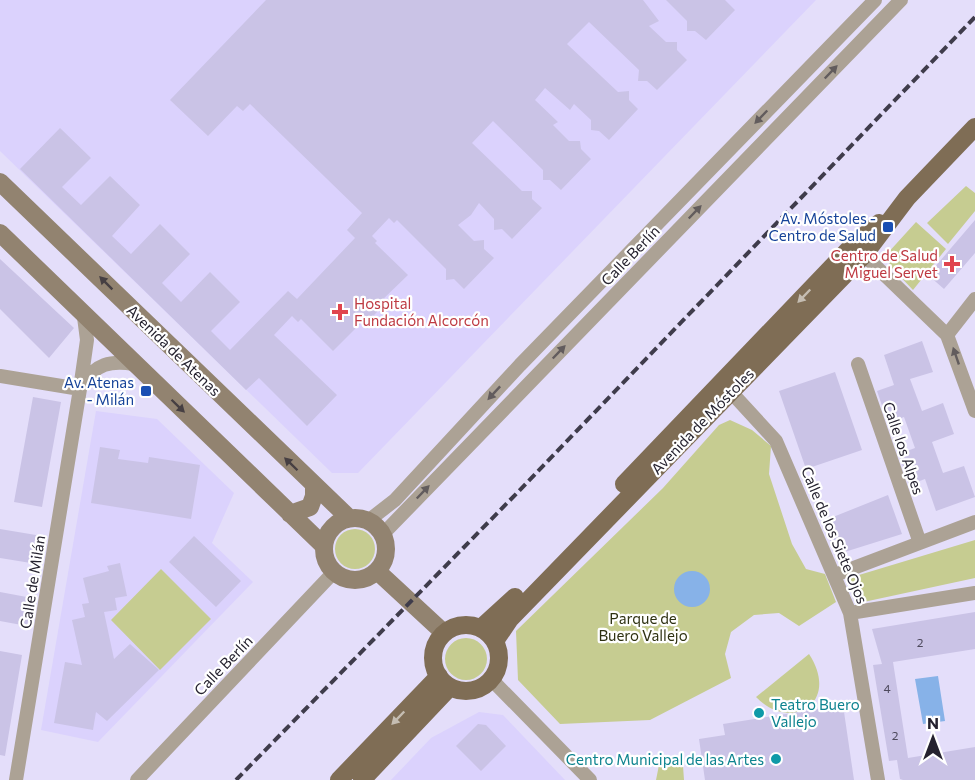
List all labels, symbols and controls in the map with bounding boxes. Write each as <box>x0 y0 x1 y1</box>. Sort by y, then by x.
one-way arrow <box>824 65 838 80</box>
one-way arrow <box>755 110 769 124</box>
one-way arrow <box>688 205 702 220</box>
place label: Av. Móstoles - Centro de Salud <box>769 209 876 244</box>
marker: Av. Móstoles - Centro de Salud <box>881 220 895 234</box>
street label: Calle Berlín <box>597 221 663 289</box>
place label: Centro de Salud Miguel Servet <box>831 246 938 281</box>
marker: Centro de Salud Miguel Servet <box>943 255 961 273</box>
one-way arrow <box>100 277 114 291</box>
one-way arrow <box>798 288 811 303</box>
place label: Hospital Fundación Alcorcón <box>354 294 489 329</box>
street label: Avenida de Atenas <box>123 301 225 399</box>
marker: Hospital Fundación Alcorcón <box>331 303 349 321</box>
one-way arrow <box>552 345 566 359</box>
one-way arrow <box>951 347 960 365</box>
street label: Avenida de Móstoles <box>647 364 757 478</box>
place label: Av. Atenas - Milán <box>64 373 134 408</box>
marker: Av. Atenas - Milán <box>139 384 153 398</box>
one-way arrow <box>488 385 501 400</box>
one-way arrow <box>170 398 184 412</box>
street label: Calle los Alpes <box>880 399 928 497</box>
one-way arrow <box>284 457 298 471</box>
street label: Calle de los Siete Ojos <box>798 464 872 606</box>
one-way arrow <box>416 485 430 499</box>
street label: Calle de Milán <box>16 534 48 630</box>
park label: Parque de Buero Vallejo <box>598 609 688 644</box>
street label: Calle Berlín <box>190 631 256 699</box>
house number: 2 <box>917 635 924 649</box>
house number: 4 <box>883 681 891 695</box>
place label: Teatro Buero Vallejo <box>771 695 860 730</box>
marker: Teatro Buero Vallejo <box>752 706 766 720</box>
north arrow <box>903 708 963 768</box>
one-way arrow <box>391 711 405 726</box>
text: N <box>927 713 939 732</box>
house number: 2 <box>892 728 899 742</box>
place label: Centro Municipal de las Artes <box>566 750 764 768</box>
marker: Centro Municipal de las Artes <box>769 752 783 766</box>

